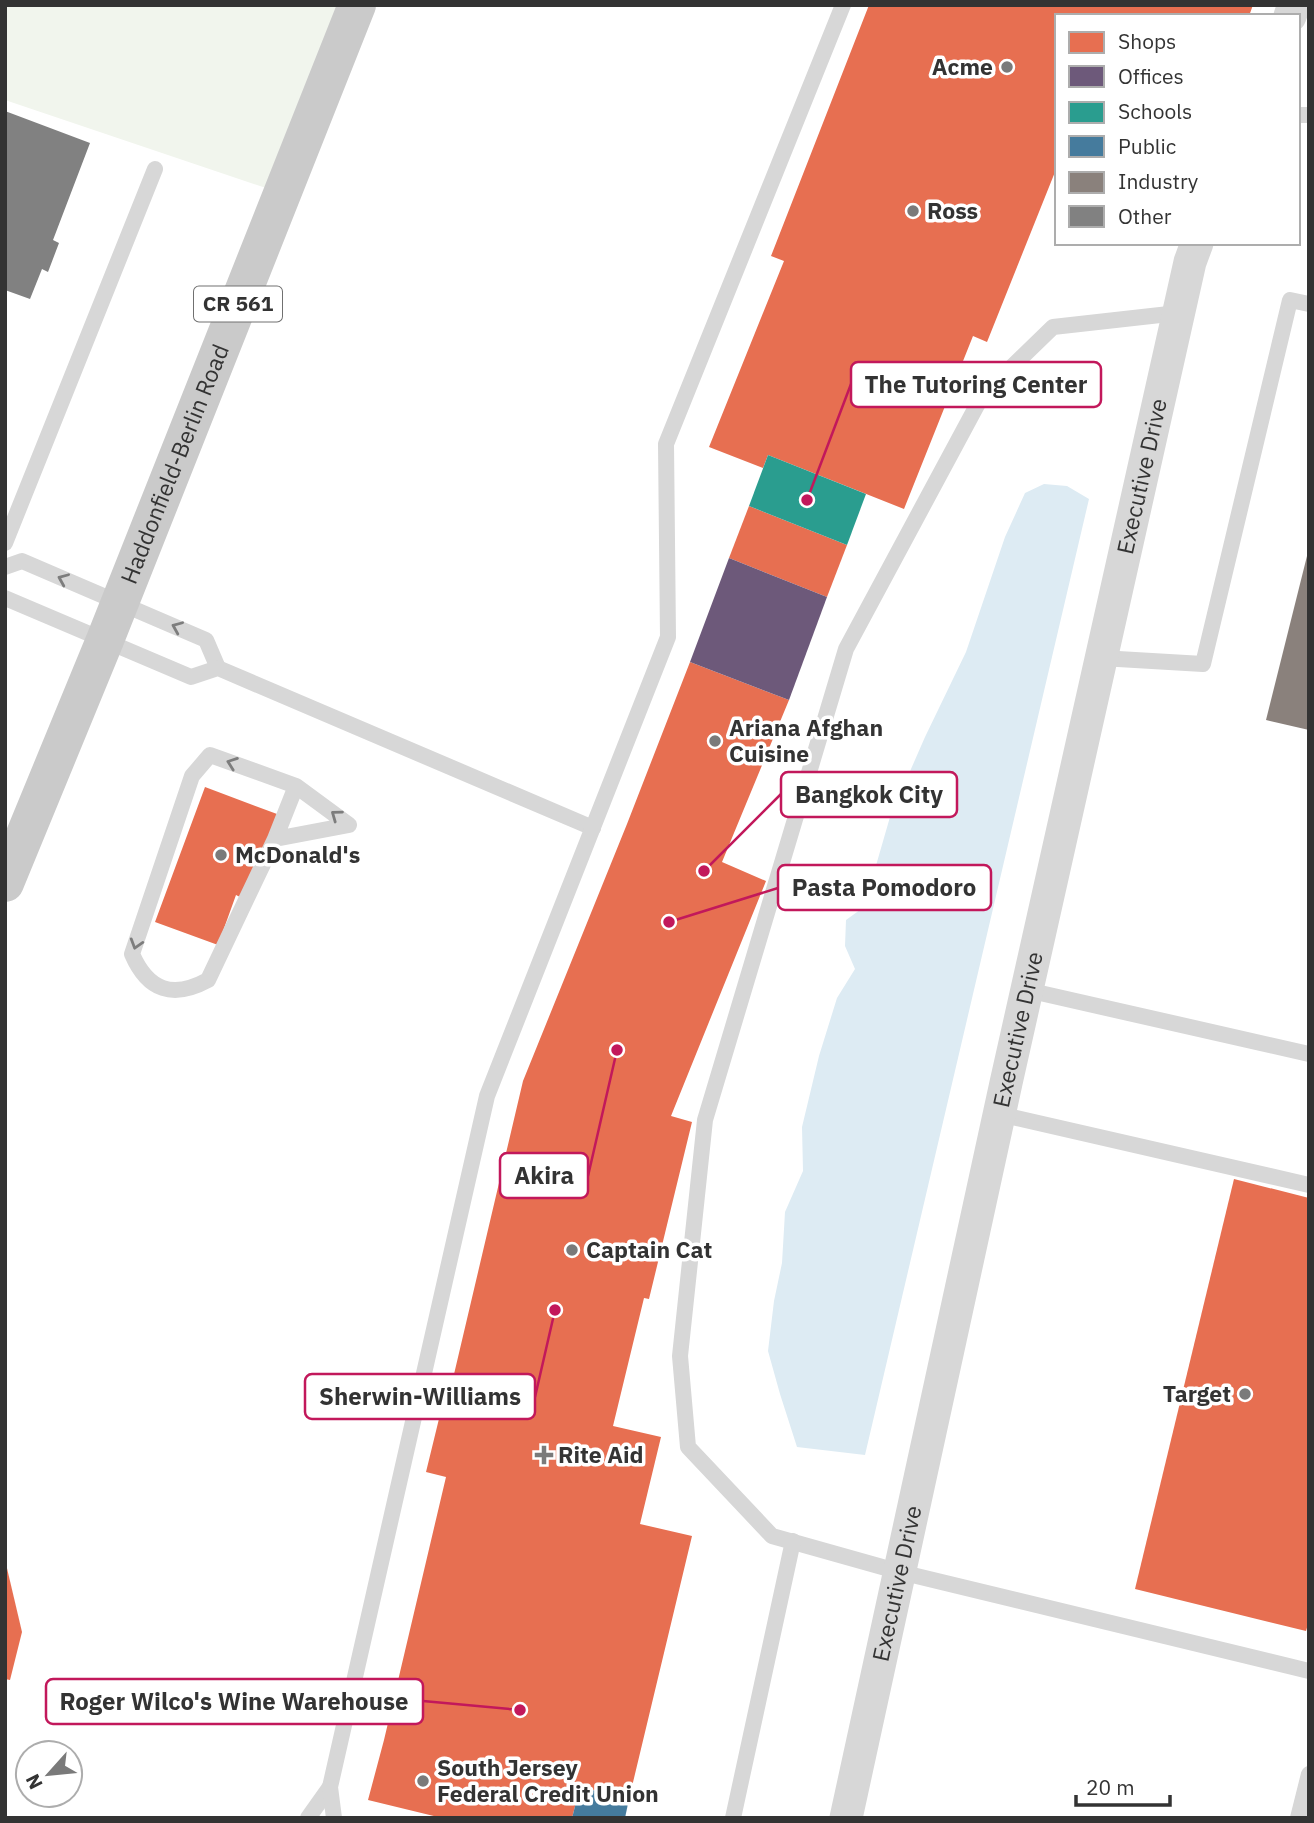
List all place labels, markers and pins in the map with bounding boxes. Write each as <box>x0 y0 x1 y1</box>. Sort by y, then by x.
place label: Acme <box>932 51 993 81</box>
marker: Acme <box>999 59 1015 75</box>
place label: Ross <box>927 195 978 225</box>
marker: Ross <box>905 203 921 219</box>
callout: The Tutoring Center <box>851 362 1101 407</box>
place label: Ariana Afghan Cuisine <box>729 712 883 768</box>
marker: Ariana Afghan Cuisine <box>707 733 723 749</box>
callout: Bangkok City <box>781 772 957 817</box>
place label: McDonald's <box>235 839 360 869</box>
marker: McDonald's <box>213 847 229 863</box>
callout: Pasta Pomodoro <box>778 865 991 910</box>
callout: Akira <box>500 1153 588 1198</box>
place label: Captain Cat <box>586 1234 712 1264</box>
marker: Captain Cat <box>564 1242 580 1258</box>
callout: Sherwin-Williams <box>305 1374 535 1419</box>
place label: Target <box>1163 1378 1231 1408</box>
marker: Target <box>1237 1386 1253 1402</box>
place label: Rite Aid <box>558 1439 643 1469</box>
marker: Rite Aid <box>536 1447 552 1463</box>
callout: Roger Wilco's Wine Warehouse <box>46 1679 423 1724</box>
place label: South Jersey Federal Credit Union <box>437 1752 659 1808</box>
marker: South Jersey Federal Credit Union <box>415 1773 431 1789</box>

